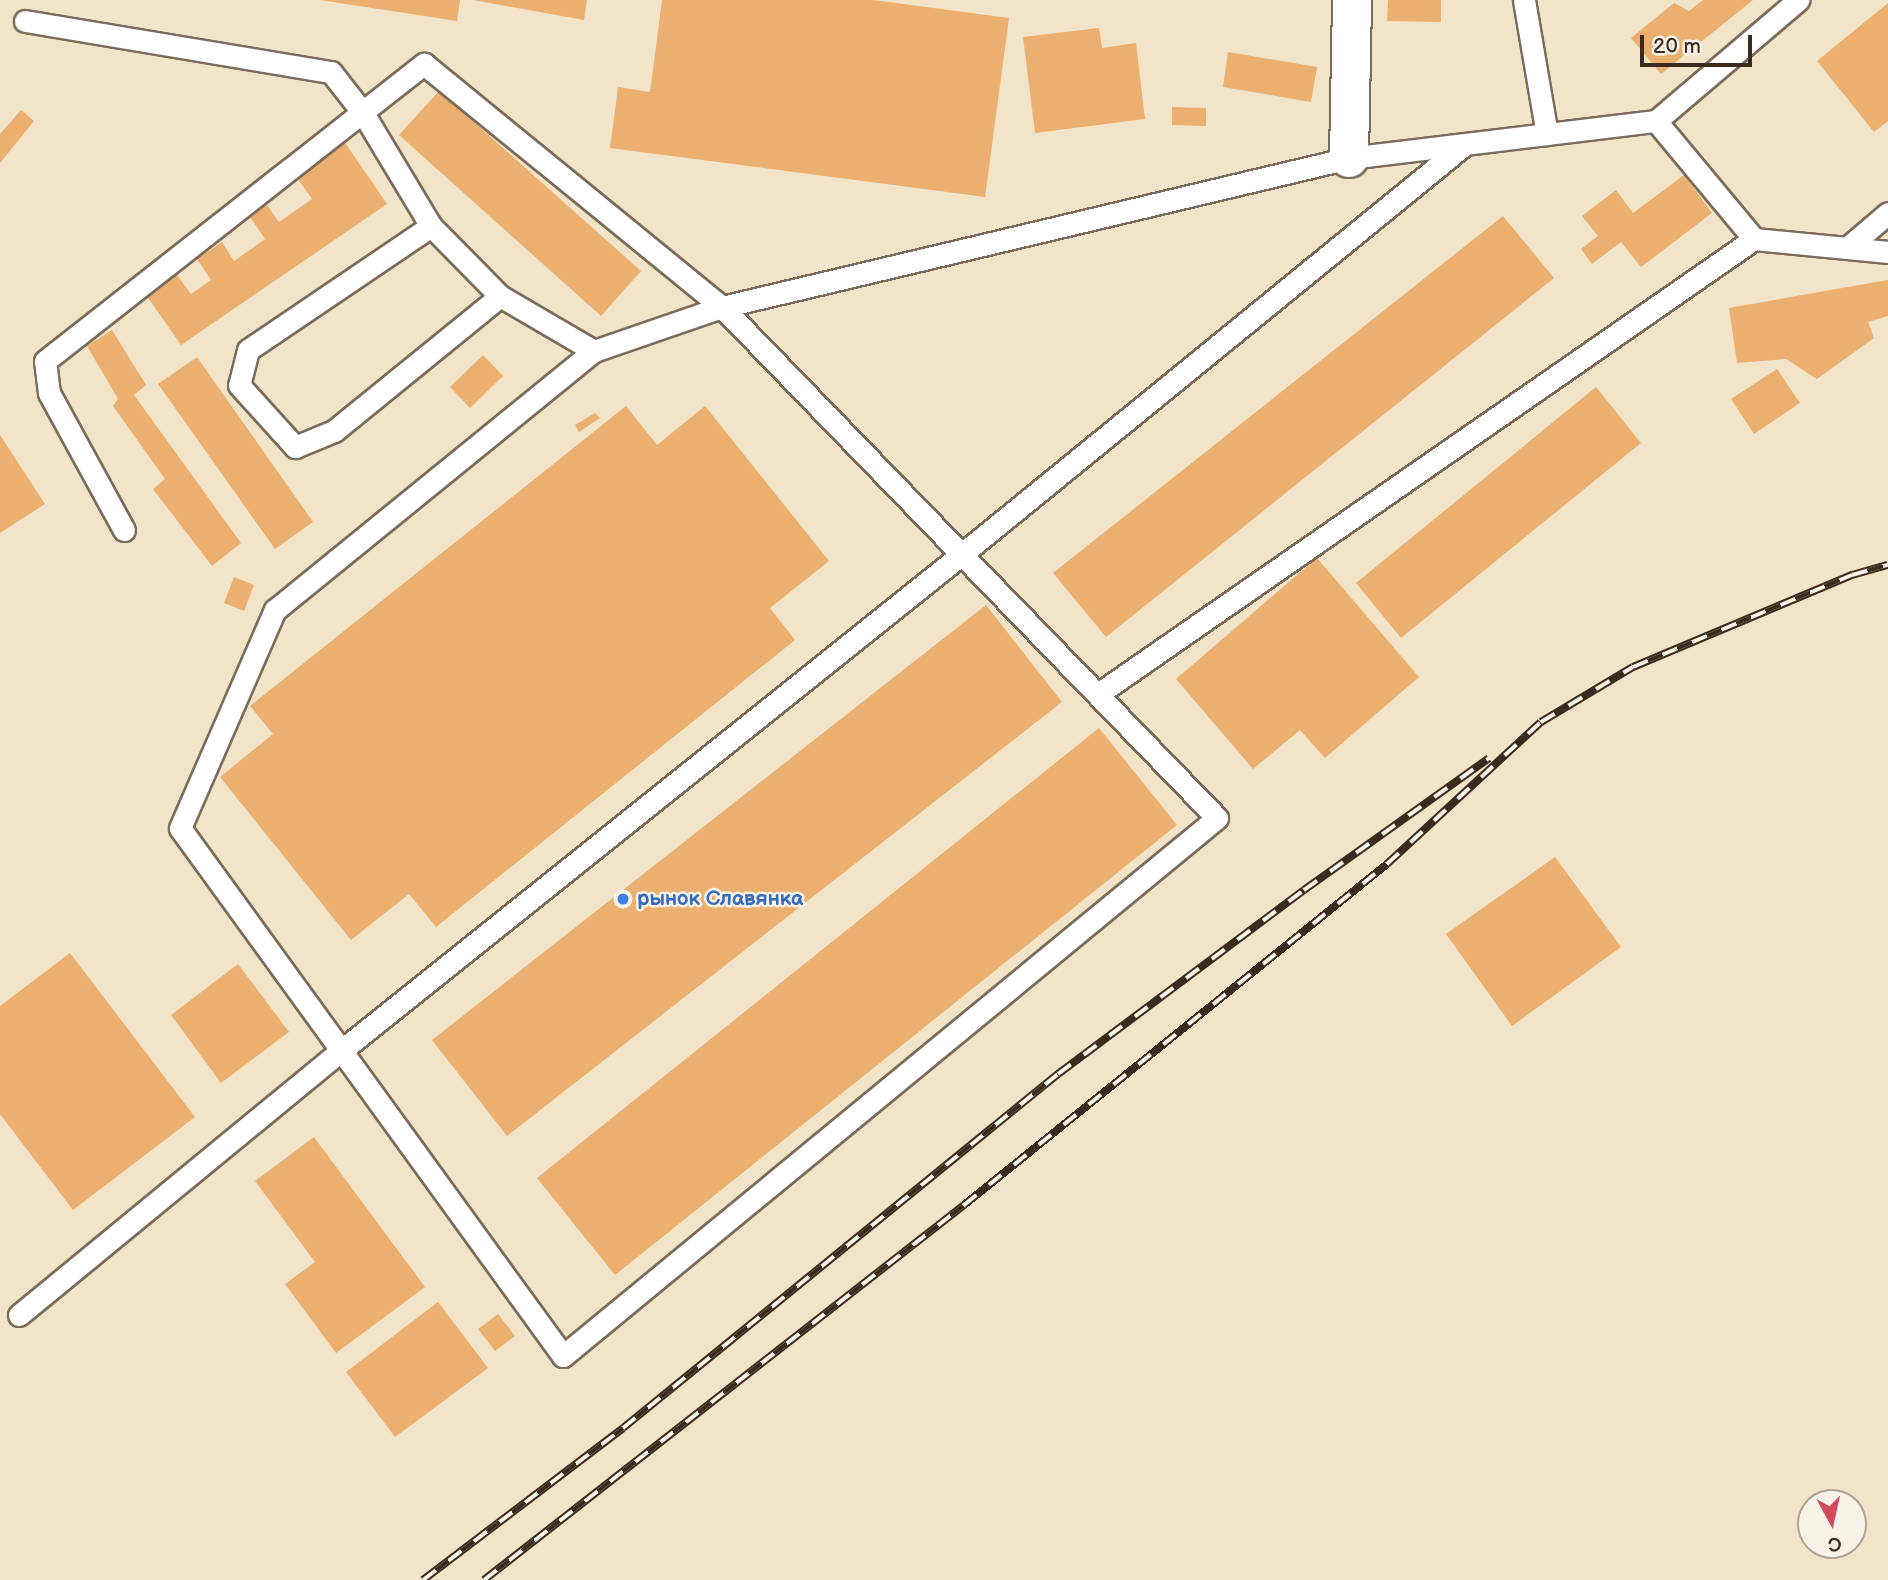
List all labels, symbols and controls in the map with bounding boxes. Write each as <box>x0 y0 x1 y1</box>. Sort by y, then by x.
scale bar <box>1643 21 1755 65</box>
text: 20 m <box>1653 34 1701 59</box>
place label: рынок Славянка <box>637 886 803 912</box>
marker: рынок Славянка <box>615 891 631 907</box>
north arrow <box>1797 1489 1867 1559</box>
text: С <box>1827 1531 1843 1556</box>

